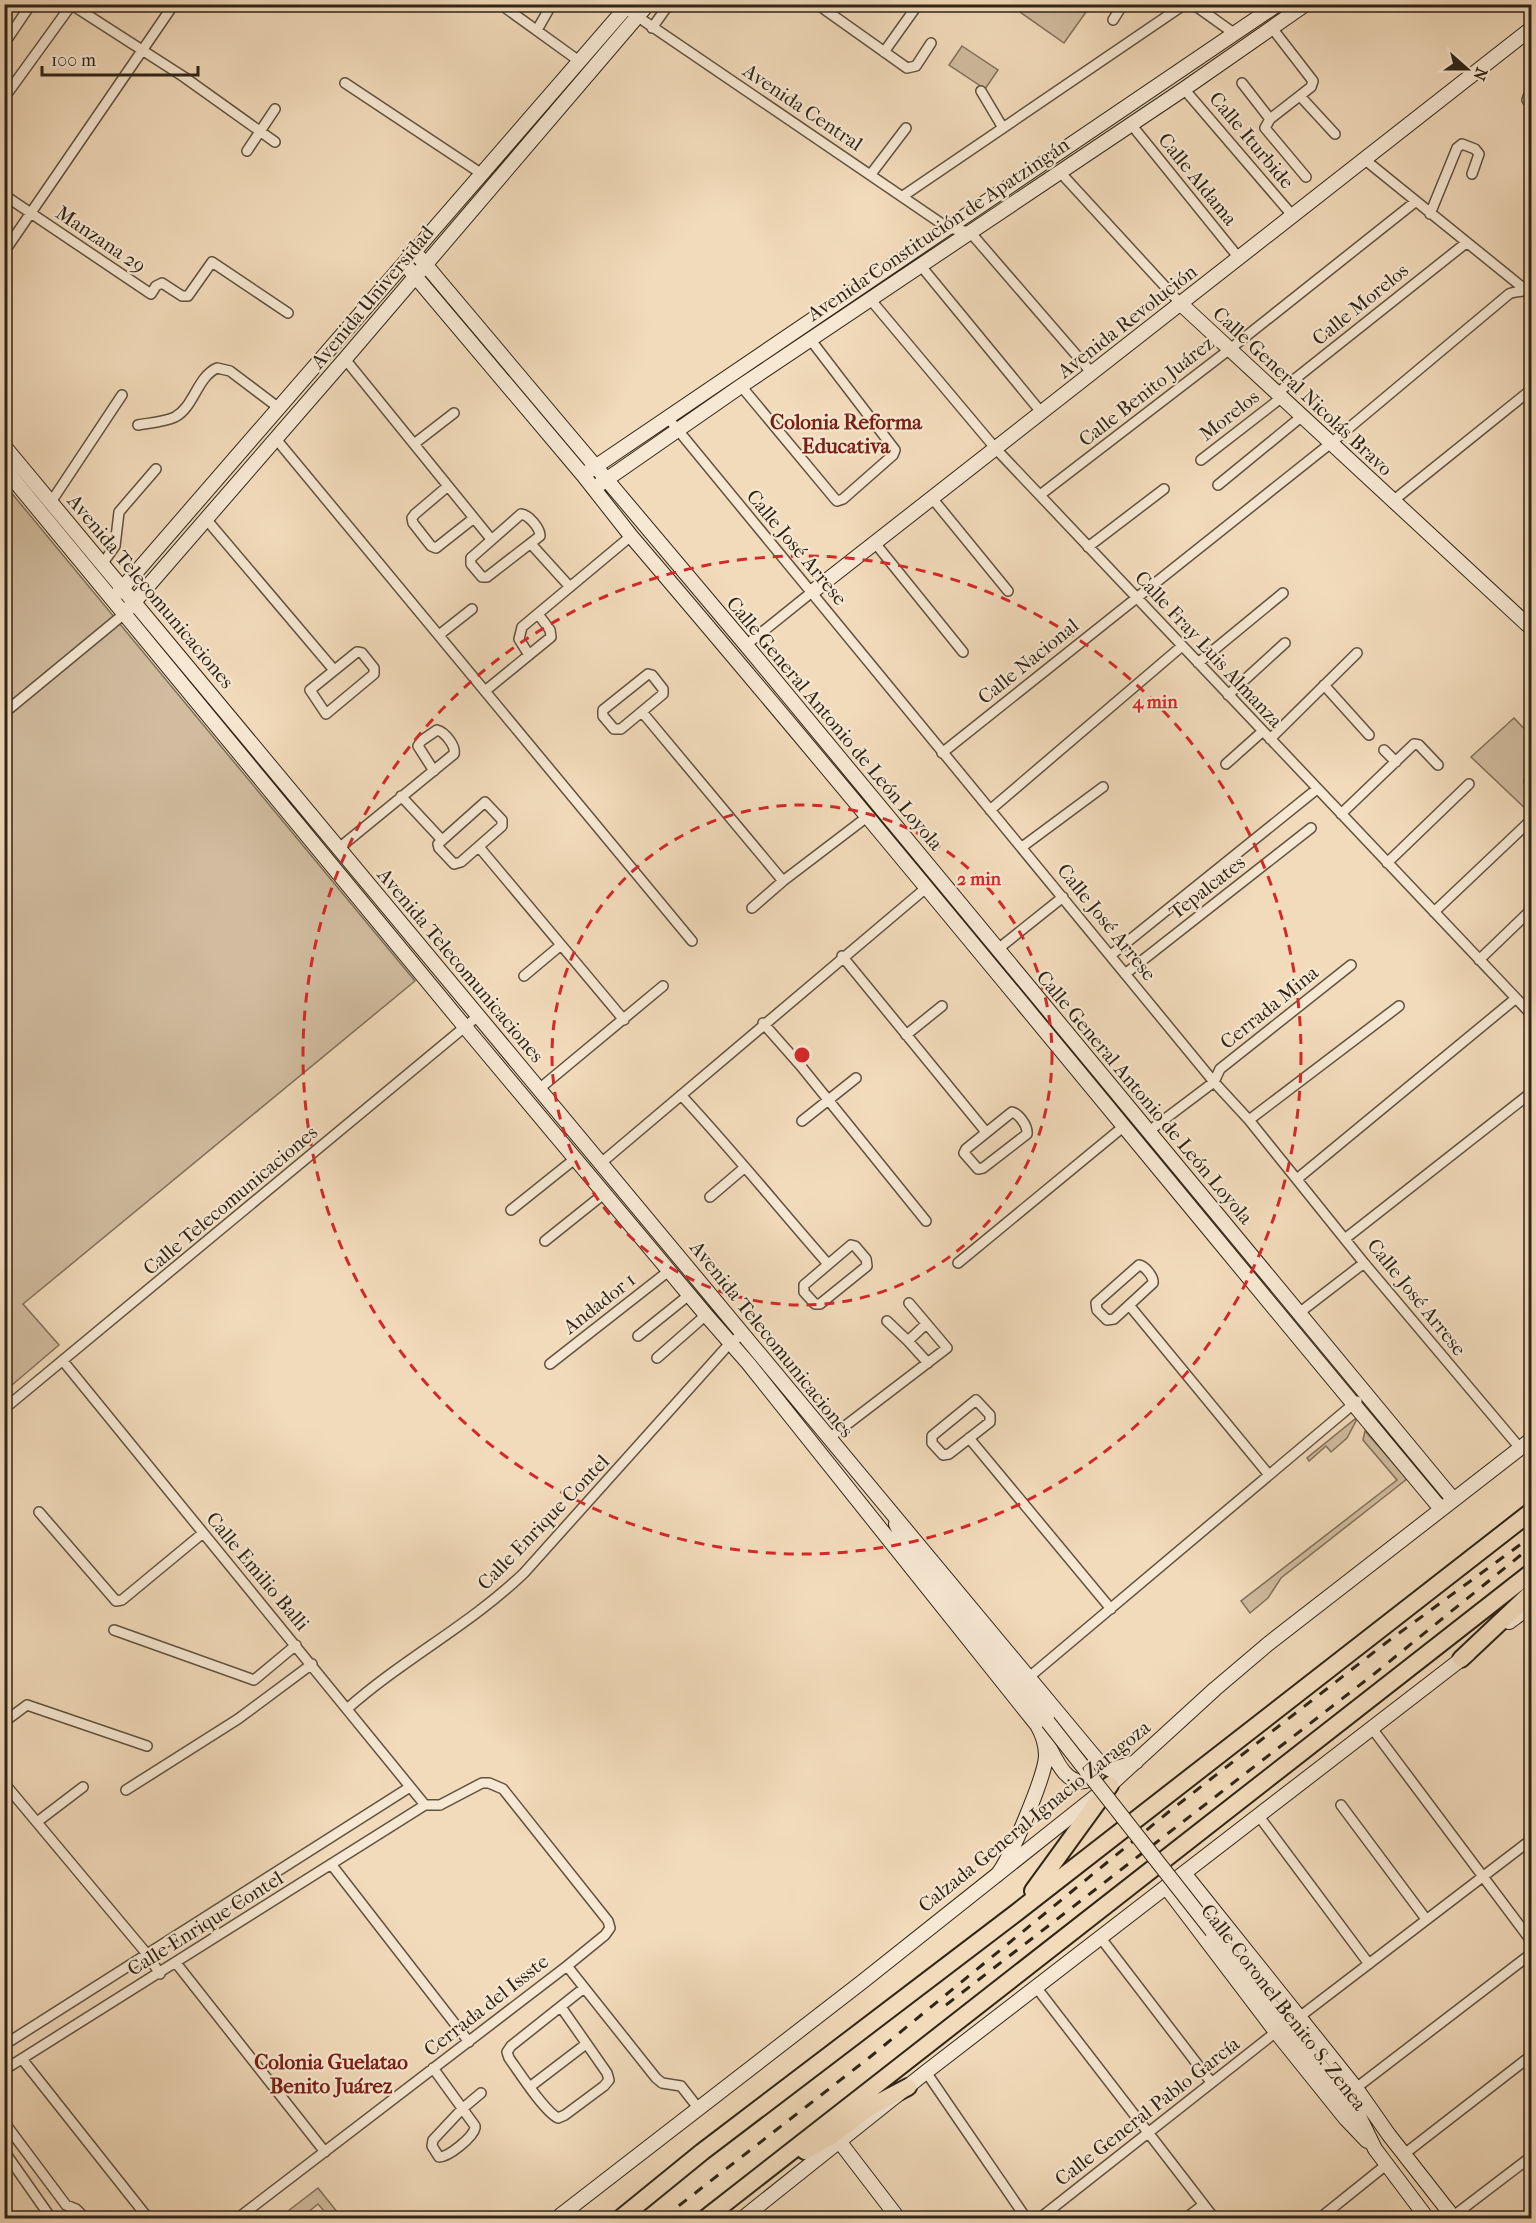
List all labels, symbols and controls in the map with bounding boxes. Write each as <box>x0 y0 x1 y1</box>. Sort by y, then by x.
scale bar <box>42 39 198 77</box>
north arrow <box>1437 39 1497 99</box>
text: 100 m <box>51 50 96 71</box>
street label: Avenida Central <box>738 58 867 156</box>
text: N <box>1469 65 1492 84</box>
street label: Calle Iturbide <box>1204 87 1299 193</box>
street label: Calle Aldama <box>1153 128 1242 231</box>
street label: Avenida Constitución de Apatzingán <box>802 133 1074 327</box>
street label: Manzana 29 <box>52 201 150 278</box>
street label: Avenida Universidad <box>305 221 439 374</box>
street label: Calle Morelos <box>1308 259 1413 350</box>
street label: Avenida Revolución <box>1052 260 1202 383</box>
street label: Calle General Nicolás Bravo <box>1208 302 1397 481</box>
street label: Calle Benito Juárez <box>1074 332 1218 451</box>
street label: Morelos <box>1195 385 1264 446</box>
district label: Colonia Reforma Educativa <box>770 410 923 458</box>
street label: Calle José Arrese <box>742 485 852 610</box>
street label: Avenida Telecomunicaciones <box>62 489 239 693</box>
street label: Calle Fray Luis Almanza <box>1130 566 1288 733</box>
street label: Calle General Antonio de León Loyola <box>722 592 948 855</box>
street label: Calle Nacional <box>973 614 1084 709</box>
text: 4 min <box>1131 692 1178 713</box>
street label: Tepalcates <box>1165 851 1250 924</box>
street label: Calle José Arrese <box>1052 859 1161 985</box>
street label: Avenida Telecomunicaciones <box>372 863 549 1067</box>
text: 2 min <box>957 869 1001 890</box>
street label: Cerrada Mina <box>1216 961 1323 1054</box>
street label: Calle General Antonio de León Loyola <box>1032 966 1258 1229</box>
centre of rings <box>792 1045 812 1065</box>
street label: Calle Telecomunicaciones <box>139 1121 322 1280</box>
street label: Calle José Arrese <box>1362 1234 1471 1360</box>
street label: Avenida Telecomunicaciones <box>685 1236 858 1442</box>
street label: Andador 1 <box>558 1268 640 1339</box>
street label: Calle Enrique Contel <box>473 1450 614 1595</box>
street label: Calle Emilio Balli <box>201 1507 314 1635</box>
street label: Calzada General Ignacio Zaragoza <box>914 1715 1155 1917</box>
street label: Calle Enrique Contel <box>123 1866 288 1981</box>
street label: Calle Coronel Benito S. Zenea <box>1196 1900 1372 2116</box>
street label: Cerrada del Issste <box>420 1950 553 2061</box>
street label: Calle General Pablo García <box>1050 2032 1245 2191</box>
district label: Colonia Guelatao Benito Juárez <box>254 2050 408 2098</box>

